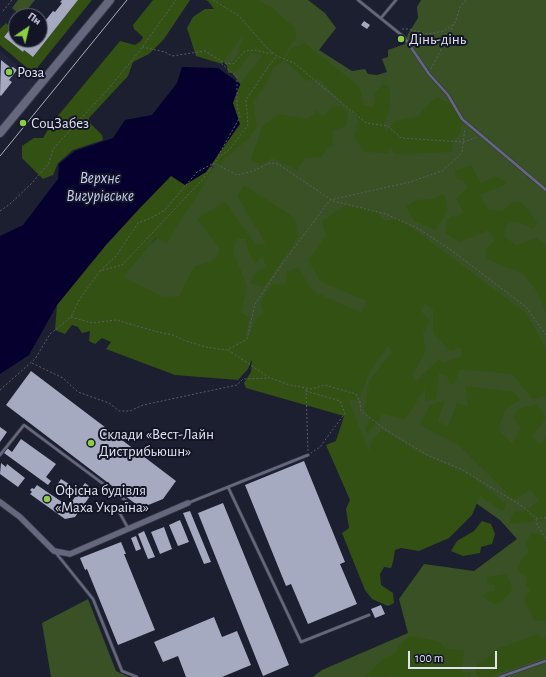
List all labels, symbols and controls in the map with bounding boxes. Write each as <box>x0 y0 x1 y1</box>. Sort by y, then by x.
north arrow <box>8 8 48 48</box>
text: Пн <box>26 10 43 27</box>
place label: Дінь-дінь <box>409 30 466 48</box>
marker: Дінь-дінь <box>396 34 406 44</box>
place label: Роза <box>17 63 44 81</box>
marker: Роза <box>4 67 14 77</box>
place label: СоцЗабез <box>31 114 89 132</box>
marker: СоцЗабез <box>18 118 28 128</box>
water label: Верхнє Вигурівське <box>66 168 134 206</box>
place label: Склади «Вест-Лайн Дистрибьюшн» <box>99 425 214 460</box>
marker: Склади «Вест-Лайн Дистрибьюшн» <box>86 438 96 448</box>
place label: Офісна будівля «Маха Україна» <box>55 481 149 516</box>
marker: Офісна будівля «Маха Україна» <box>42 494 52 504</box>
scale bar <box>410 643 499 669</box>
text: 100 m <box>415 652 443 664</box>

